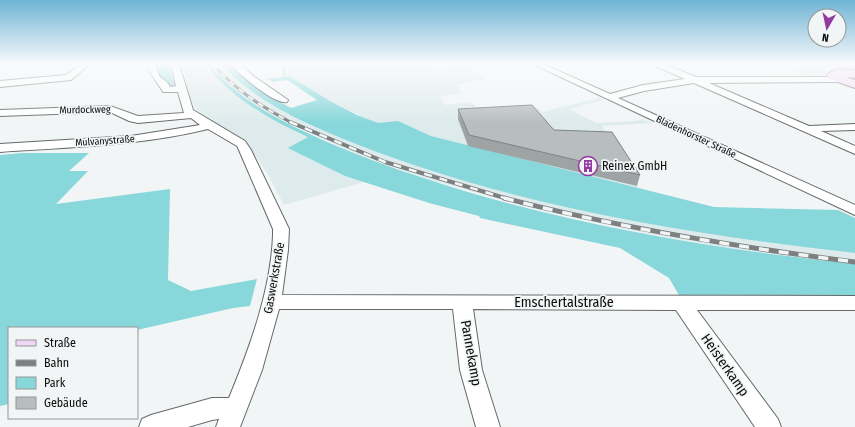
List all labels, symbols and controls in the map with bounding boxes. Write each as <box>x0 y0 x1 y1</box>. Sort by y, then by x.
north arrow <box>807 8 847 48</box>
text: N <box>821 30 830 44</box>
street label: Murdockweg <box>59 104 111 116</box>
street label: Bladenhorster Straße <box>654 113 738 161</box>
street label: Mulvanystraße <box>75 133 135 149</box>
building icon: Reinex GmbH <box>577 155 599 177</box>
place label: Reinex GmbH <box>602 159 667 173</box>
street label: Gaswerkstraße <box>261 241 287 315</box>
street label: Emschertalstraße <box>514 294 614 311</box>
street label: Pannekamp <box>457 319 485 387</box>
legend <box>8 327 138 419</box>
street label: Heisterkamp <box>697 330 753 400</box>
text: Straße <box>44 336 76 350</box>
text: Bahn <box>44 356 69 370</box>
text: Park <box>44 376 66 390</box>
text: Gebäude <box>44 396 88 410</box>

